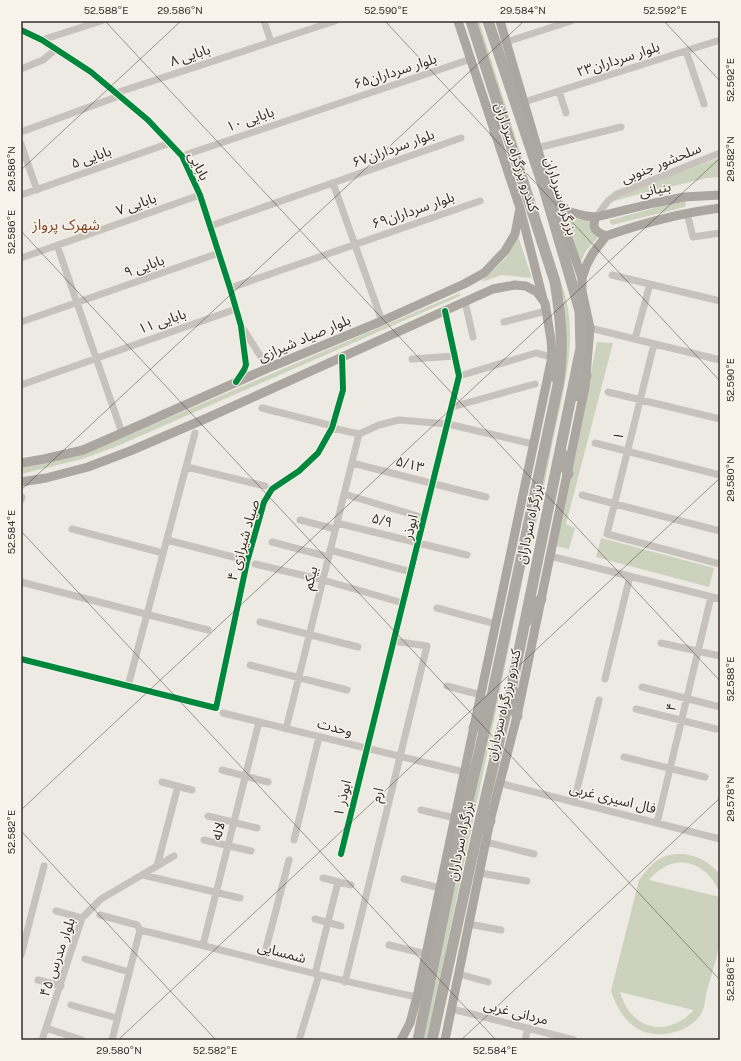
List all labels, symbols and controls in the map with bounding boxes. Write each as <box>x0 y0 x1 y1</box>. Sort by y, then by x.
text: 52.588°E <box>84 4 128 16</box>
text: 29.586°N <box>157 4 203 16</box>
text: 52.590°E <box>364 4 408 16</box>
text: 29.584°N <box>500 4 546 16</box>
text: 52.592°E <box>643 4 687 16</box>
street label: بلوار سرداران۲۳ <box>574 38 662 81</box>
street label: بابایی ۸ <box>168 41 213 70</box>
street label: بلوار سرداران۶۵ <box>351 50 439 93</box>
text: 52.592°E <box>724 58 736 102</box>
street label: کندرو بزرگراه سرداران <box>491 100 542 214</box>
street label: بابایی ۱۰ <box>224 103 277 136</box>
street label: بلوار سرداران۶۷ <box>350 126 437 171</box>
text: 29.582°N <box>724 136 736 182</box>
street label: سلحشور جنوبی <box>619 140 704 187</box>
street label: بابایی ۵ <box>69 143 114 172</box>
text: 29.586°N <box>5 146 17 192</box>
street label: بابایی <box>184 149 213 184</box>
street label: بزرگراه سرداران <box>541 155 581 238</box>
street label: بنیانی <box>638 178 673 201</box>
street label: بلوار سرداران۶۹ <box>370 188 457 233</box>
street label: بابایی ۷ <box>114 190 159 219</box>
text: 52.586°E <box>5 210 17 254</box>
district label: شهرک پرواز <box>31 216 100 235</box>
street label: بابایی ۹ <box>122 252 167 281</box>
street label: بابایی ۱۱ <box>136 305 189 338</box>
street label: بلوار صیاد شیرازی <box>255 311 353 366</box>
text: 52.590°E <box>724 358 736 402</box>
street label: ۱ <box>609 430 627 442</box>
street label: ۵/۱۳ <box>394 453 426 475</box>
text: 29.580°N <box>724 456 736 502</box>
street label: بزرگراه سرداران <box>513 482 546 566</box>
street label: صیاد شیرازی ۴ <box>224 497 263 583</box>
text: 52.584°E <box>5 510 17 554</box>
street label: ۵/۹ <box>370 510 394 530</box>
street label: ابوذر <box>399 513 422 543</box>
street label: بیکم <box>299 564 324 592</box>
street label: کندرو بزرگراه سرداران <box>482 647 525 763</box>
text: 52.588°E <box>724 657 736 701</box>
street label: ۴ <box>662 701 680 713</box>
street label: وحدت <box>315 715 354 740</box>
text: 29.578°N <box>724 776 736 822</box>
street label: ابوذر ۱ <box>330 778 355 818</box>
street label: فال اسیری غربی <box>568 779 658 817</box>
street label: ارم <box>367 786 389 805</box>
street label: بزرگراه سرداران <box>444 799 477 883</box>
text: 52.582°E <box>5 810 17 854</box>
street label: لاله <box>208 820 228 842</box>
street label: ۴۵ بلوار مدرس <box>36 915 79 999</box>
street label: شمسایی <box>256 938 308 967</box>
text: 52.586°E <box>724 957 736 1001</box>
street label: مردانی غربی <box>482 996 550 1029</box>
text: 29.580°N <box>96 1044 142 1056</box>
text: 52.582°E <box>193 1044 237 1056</box>
text: 52.584°E <box>473 1044 517 1056</box>

